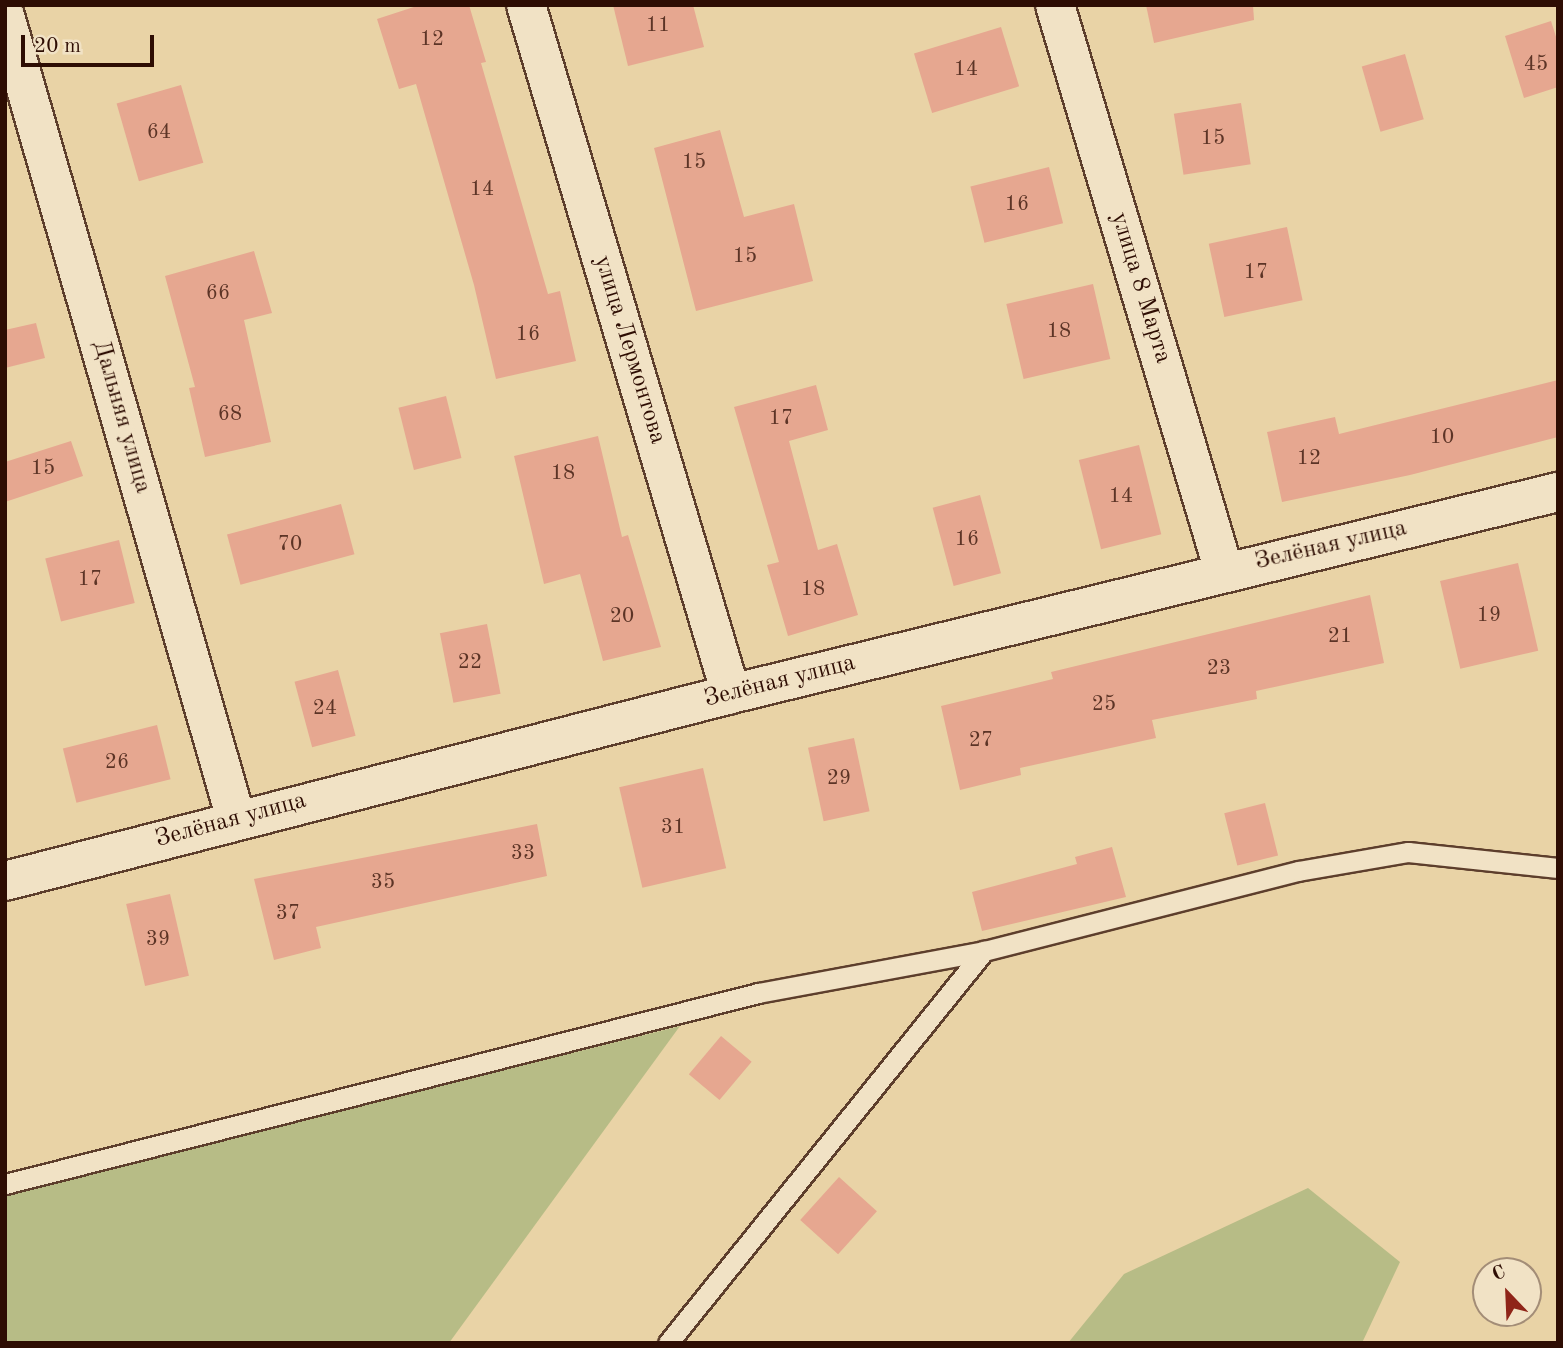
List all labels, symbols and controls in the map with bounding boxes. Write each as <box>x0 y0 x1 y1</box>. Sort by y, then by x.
house number: 11 <box>646 13 670 39</box>
scale bar <box>24 21 158 65</box>
house number: 12 <box>420 27 444 53</box>
text: 20 m <box>34 36 81 57</box>
house number: 45 <box>1524 52 1548 78</box>
house number: 14 <box>954 57 978 83</box>
house number: 64 <box>147 120 171 146</box>
house number: 15 <box>1201 126 1225 152</box>
house number: 15 <box>682 150 706 176</box>
house number: 14 <box>470 177 494 203</box>
house number: 16 <box>1005 192 1029 218</box>
street label: улица 8 Марта <box>1103 209 1177 367</box>
house number: 15 <box>733 244 757 270</box>
street label: улица Лермонтова <box>587 252 671 448</box>
house number: 17 <box>1244 260 1268 286</box>
house number: 66 <box>206 281 230 307</box>
house number: 18 <box>1047 319 1071 345</box>
house number: 16 <box>516 322 540 348</box>
street label: Дальняя улица <box>85 337 157 497</box>
house number: 68 <box>218 402 242 428</box>
house number: 17 <box>769 406 793 432</box>
house number: 10 <box>1430 425 1454 451</box>
house number: 12 <box>1297 446 1321 472</box>
house number: 15 <box>31 456 55 482</box>
house number: 18 <box>551 461 575 487</box>
house number: 14 <box>1109 484 1133 510</box>
street label: Зелёная улица <box>1252 515 1410 577</box>
house number: 16 <box>955 527 979 553</box>
house number: 70 <box>278 532 302 558</box>
house number: 17 <box>78 567 102 593</box>
house number: 18 <box>801 577 825 603</box>
house number: 19 <box>1477 603 1501 629</box>
house number: 20 <box>610 604 634 630</box>
house number: 21 <box>1328 624 1352 650</box>
street label: Зелёная улица <box>701 649 859 715</box>
house number: 22 <box>458 650 482 676</box>
house number: 23 <box>1207 656 1231 682</box>
house number: 25 <box>1092 692 1116 718</box>
house number: 24 <box>313 696 337 722</box>
house number: 27 <box>969 728 993 754</box>
house number: 26 <box>105 750 129 776</box>
house number: 29 <box>827 766 851 792</box>
street label: Зелёная улица <box>153 787 309 855</box>
house number: 31 <box>661 815 685 841</box>
house number: 33 <box>511 841 535 867</box>
house number: 35 <box>371 870 395 896</box>
house number: 37 <box>276 901 300 927</box>
house number: 39 <box>146 927 170 953</box>
north arrow <box>1472 1257 1542 1327</box>
text: С <box>1490 1263 1509 1285</box>

